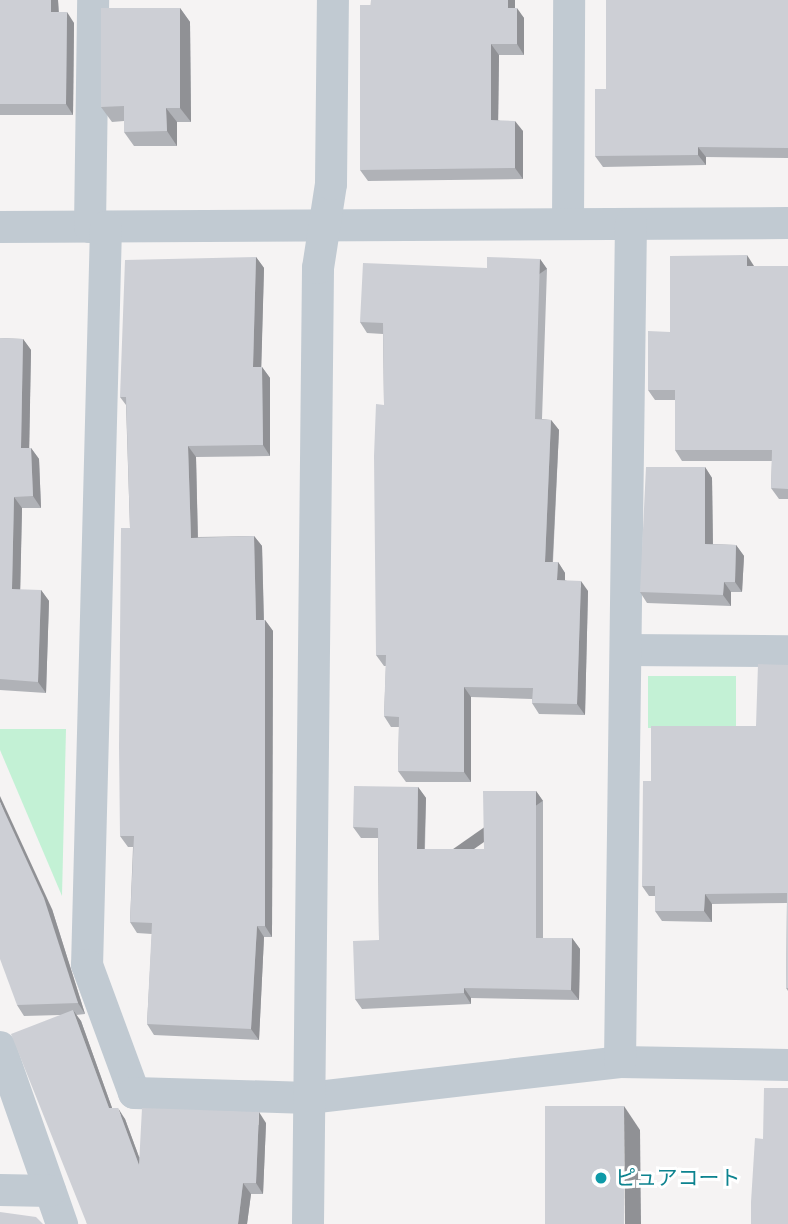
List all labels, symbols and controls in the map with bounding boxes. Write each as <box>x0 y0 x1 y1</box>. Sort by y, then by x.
place label: ピュアコート <box>615 1165 741 1191</box>
marker: ピュアコート <box>593 1170 609 1186</box>

